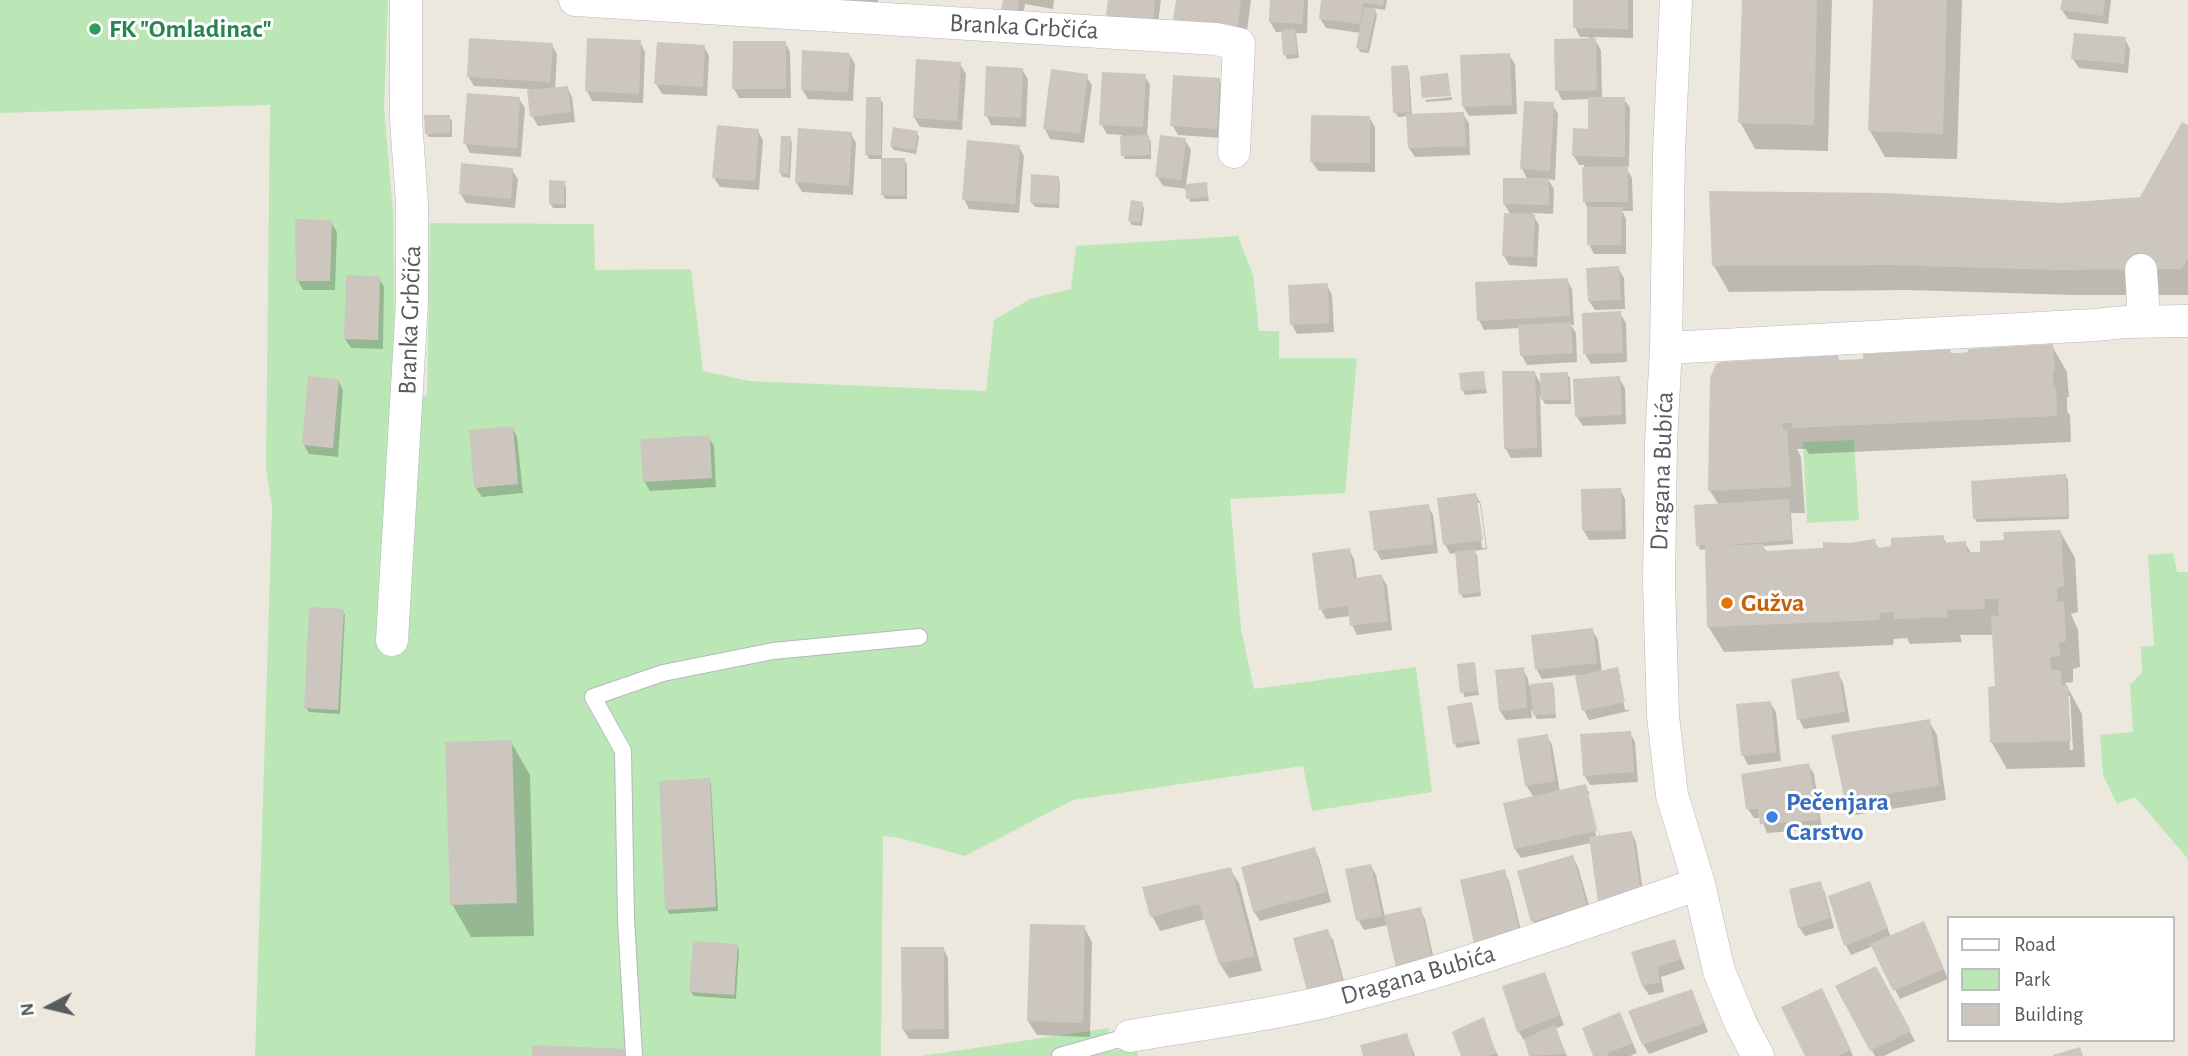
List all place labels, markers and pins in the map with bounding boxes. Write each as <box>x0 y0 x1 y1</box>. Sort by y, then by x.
place label: FK "Omladinac" <box>109 13 272 45</box>
marker: FK "Omladinac" <box>87 21 103 37</box>
place label: Gužva <box>1741 587 1804 619</box>
marker: Gužva <box>1719 595 1735 611</box>
place label: Pečenjara Carstvo <box>1786 786 1889 848</box>
marker: Pečenjara Carstvo <box>1764 809 1780 825</box>

